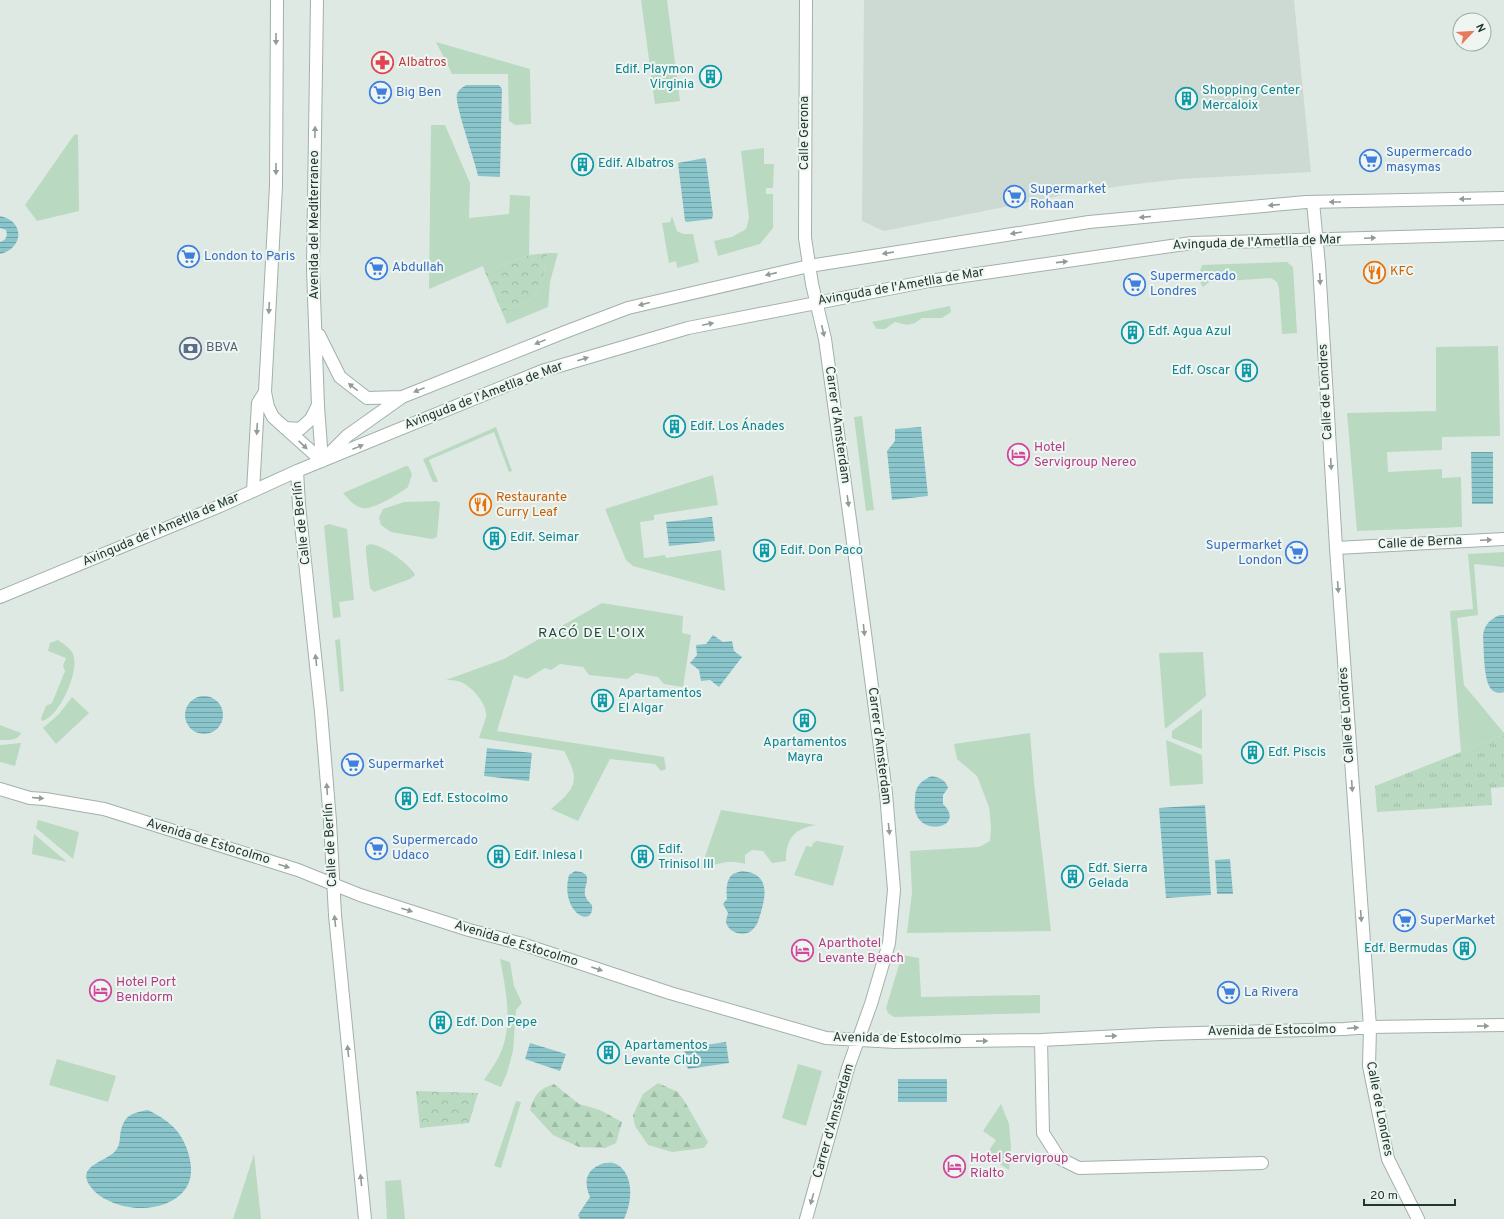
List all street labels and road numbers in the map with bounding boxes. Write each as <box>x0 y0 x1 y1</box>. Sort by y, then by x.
street label: Calle Gerona <box>797 96 813 170</box>
street label: Avenida del Mediterraneo <box>307 150 323 300</box>
street label: Avinguda de l'Ametlla de Mar <box>1172 232 1342 254</box>
street label: Avinguda de l'Ametlla de Mar <box>817 264 985 310</box>
street label: Calle de Londres <box>1315 343 1337 441</box>
street label: Avinguda de l'Ametlla de Mar <box>402 358 566 434</box>
street label: Carrer d'Amsterdam <box>821 365 853 485</box>
street label: Calle de Berlín <box>290 480 314 566</box>
street label: Avinguda de l'Ametlla de Mar <box>80 490 242 570</box>
street label: Calle de Berna <box>1377 533 1463 553</box>
street label: Calle de Londres <box>1336 666 1358 764</box>
street label: Carrer d'Amsterdam <box>864 686 894 806</box>
street label: Calle de Berlín <box>321 803 341 887</box>
street label: Avenida de Estocolmo <box>144 816 272 868</box>
street label: Avenida de Estocolmo <box>452 918 580 970</box>
street label: Avenida de Estocolmo <box>1208 1022 1336 1040</box>
street label: Avenida de Estocolmo <box>833 1030 961 1048</box>
street label: Calle de Londres <box>1362 1060 1396 1158</box>
street label: Carrer d'Amsterdam <box>810 1062 858 1180</box>

